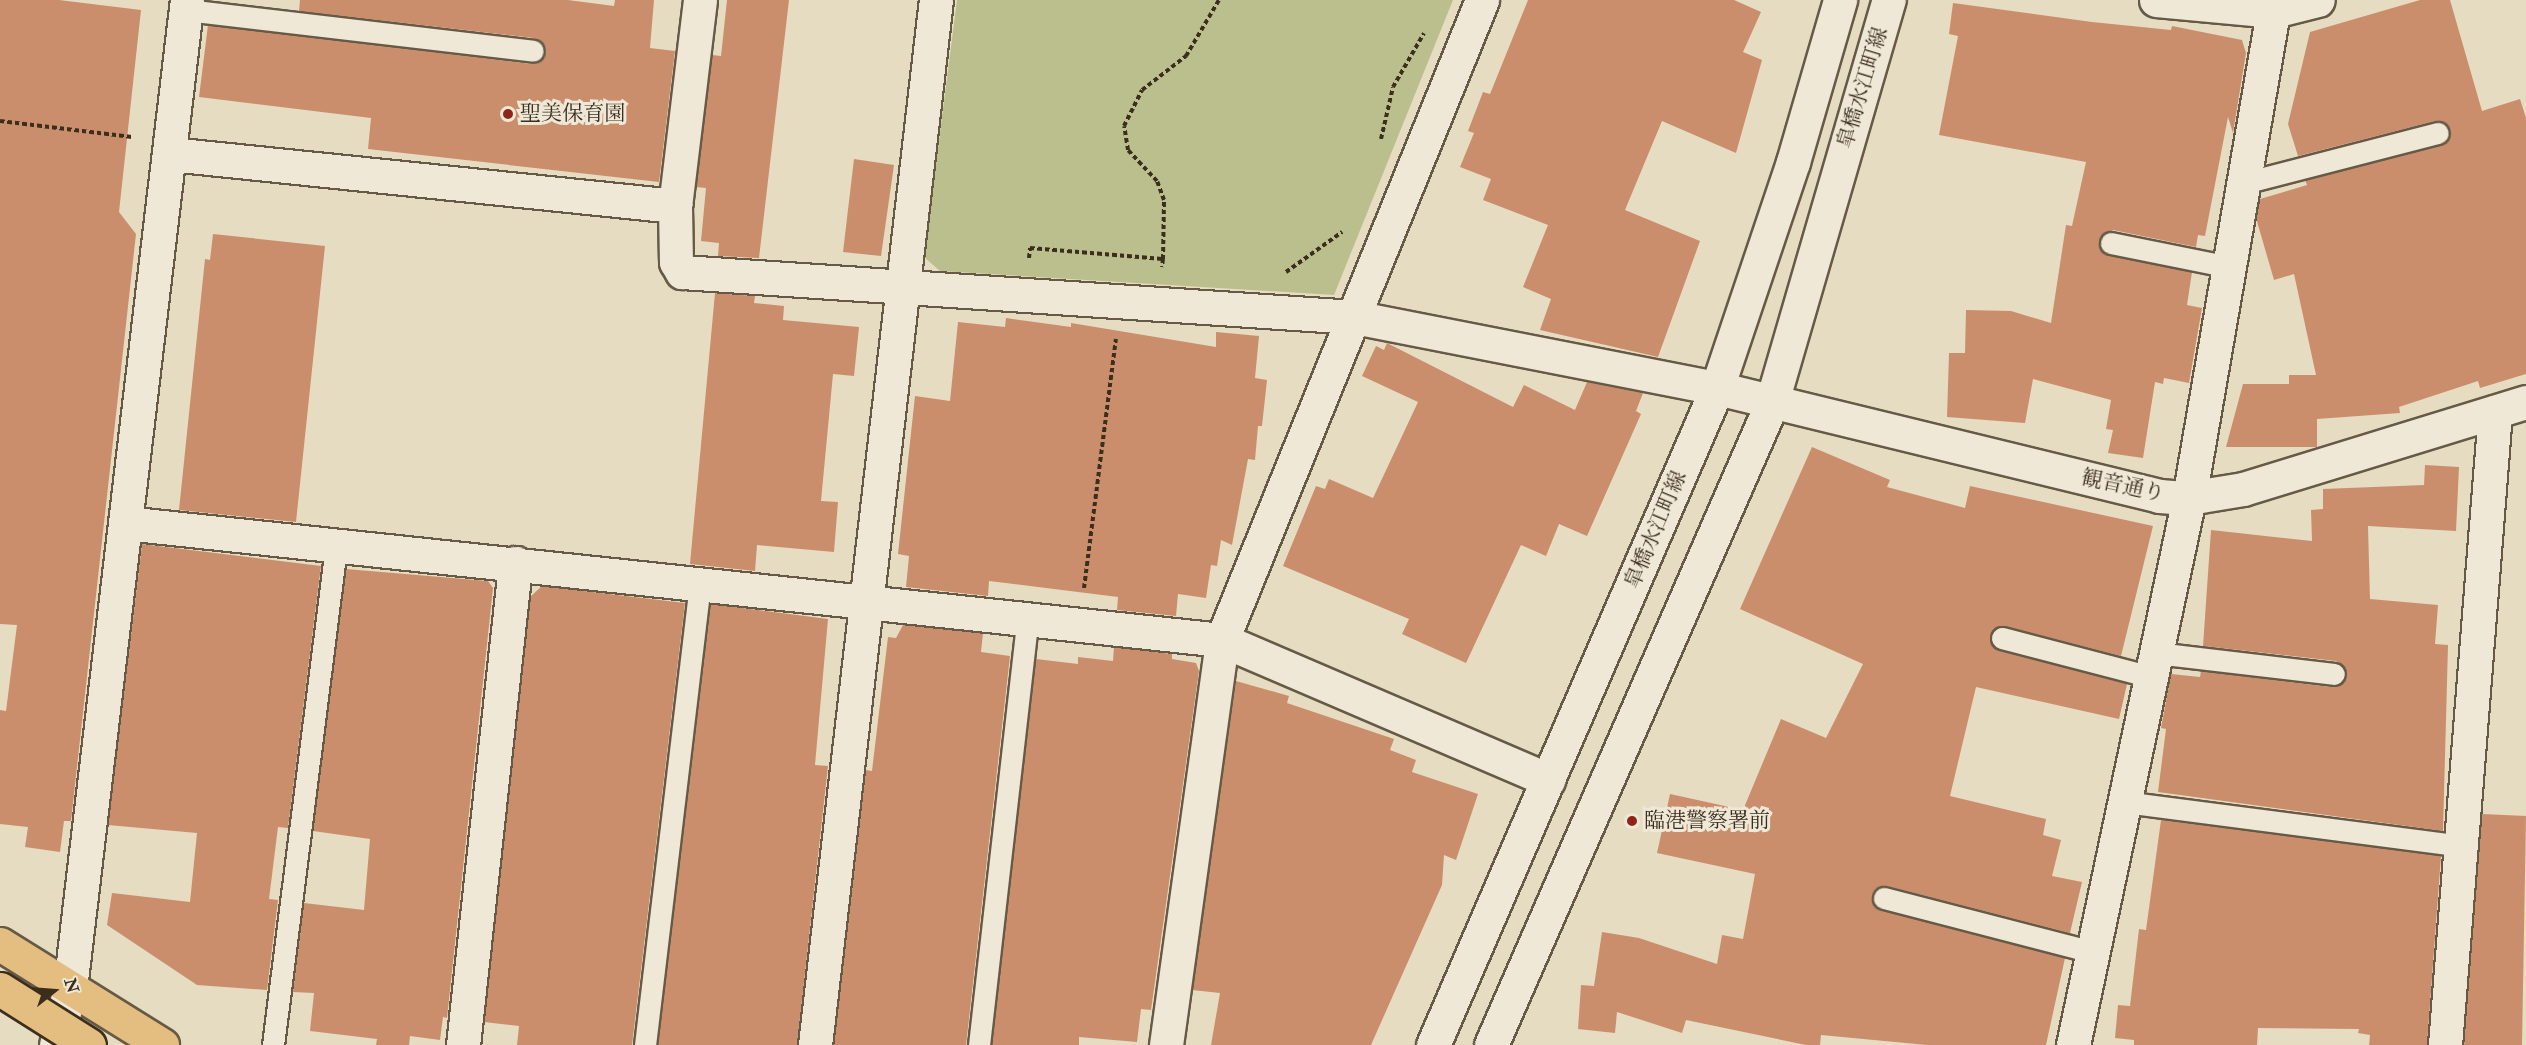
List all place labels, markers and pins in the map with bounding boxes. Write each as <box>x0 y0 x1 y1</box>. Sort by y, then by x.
place label: 聖美保育園 <box>520 101 625 127</box>
marker: 聖美保育園 <box>501 107 515 121</box>
place label: 臨港警察署前 <box>1644 808 1770 834</box>
marker: 臨港警察署前 <box>1625 814 1639 828</box>

